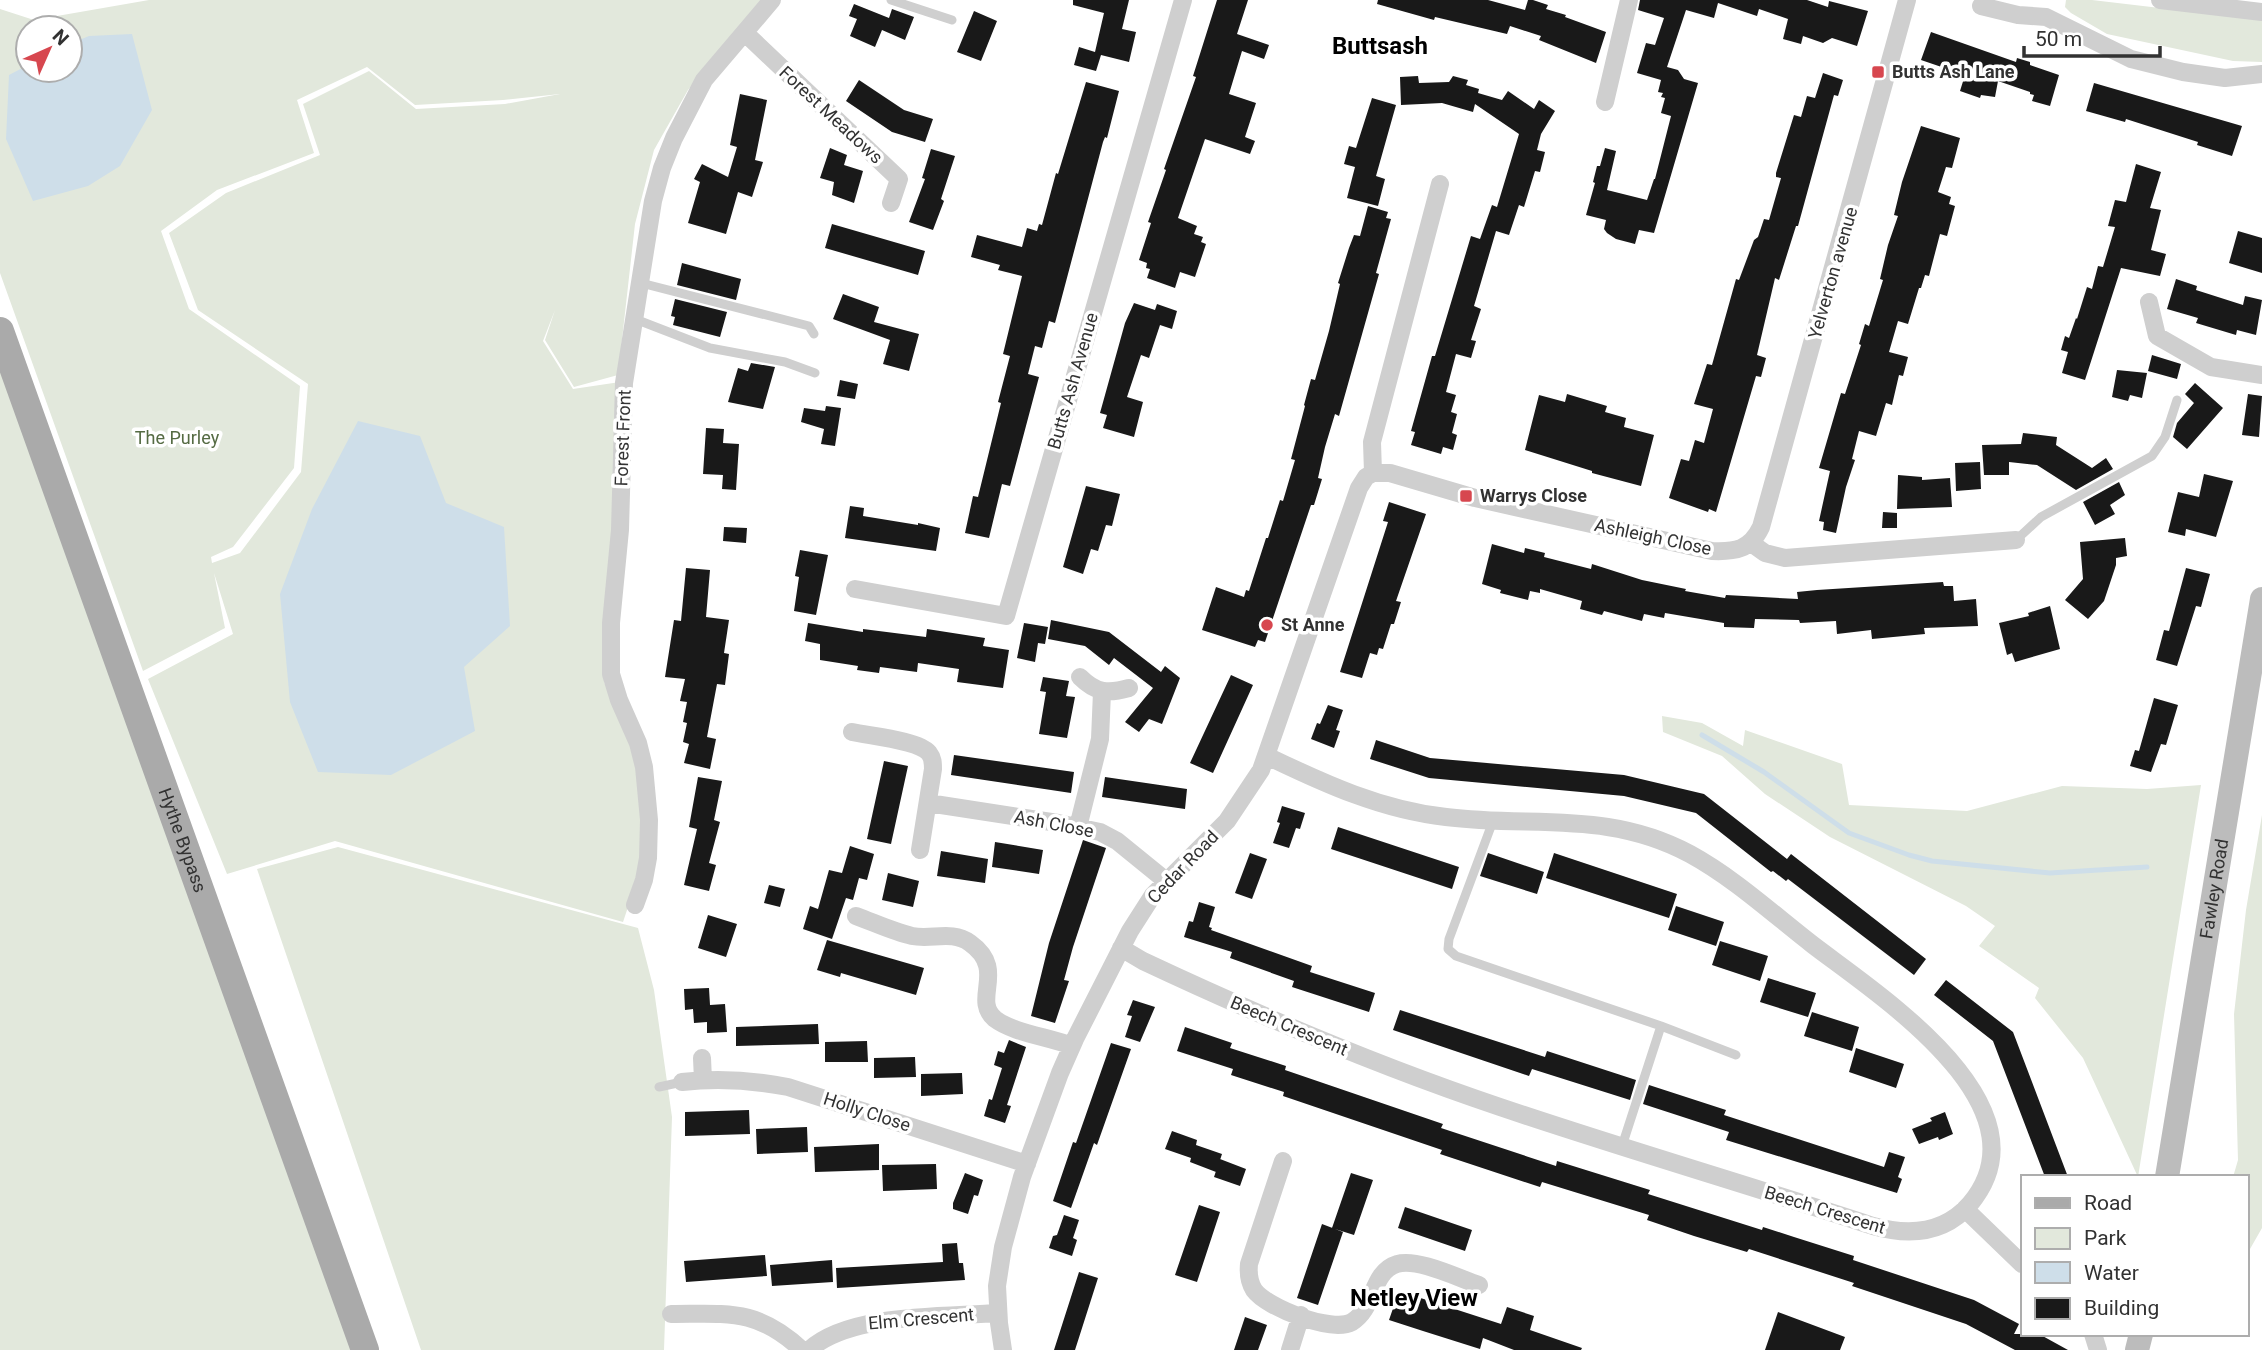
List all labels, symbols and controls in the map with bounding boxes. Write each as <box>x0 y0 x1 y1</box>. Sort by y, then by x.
north arrow <box>14 14 84 84</box>
scale bar <box>2024 14 2160 58</box>
text: N <box>48 24 74 50</box>
text: 50 m <box>2035 27 2082 51</box>
district label: Buttsash <box>1332 32 1428 60</box>
street label: Forest Meadows <box>775 61 887 168</box>
place label: Butts Ash Lane <box>1892 61 2015 82</box>
marker: Butts Ash Lane <box>1870 64 1886 80</box>
street label: Yelverton avenue <box>1804 204 1861 341</box>
street label: Butts Ash Avenue <box>1043 310 1102 452</box>
street label: Forest Front <box>610 389 635 487</box>
park label: The Purley <box>135 427 220 448</box>
place label: Warrys Close <box>1480 485 1587 506</box>
marker: Warrys Close <box>1458 488 1474 504</box>
street label: Ashleigh Close <box>1593 514 1713 559</box>
place label: St Anne <box>1281 614 1345 635</box>
marker: St Anne <box>1259 617 1275 633</box>
street label: Hythe Bypass <box>155 785 211 895</box>
street label: Ash Close <box>1013 806 1096 842</box>
street label: Cedar Road <box>1143 826 1223 907</box>
street label: Fawley Road <box>2195 837 2232 940</box>
street label: Beech Crescent <box>1227 991 1351 1060</box>
street label: Holly Close <box>821 1088 913 1135</box>
legend <box>2021 1175 2248 1336</box>
street label: Beech Crescent <box>1762 1181 1888 1238</box>
text: Road <box>2084 1191 2132 1215</box>
text: Park <box>2084 1226 2127 1250</box>
text: Water <box>2084 1261 2139 1285</box>
district label: Netley View <box>1350 1284 1478 1312</box>
text: Building <box>2084 1296 2159 1320</box>
street label: Elm Crescent <box>867 1303 975 1334</box>

